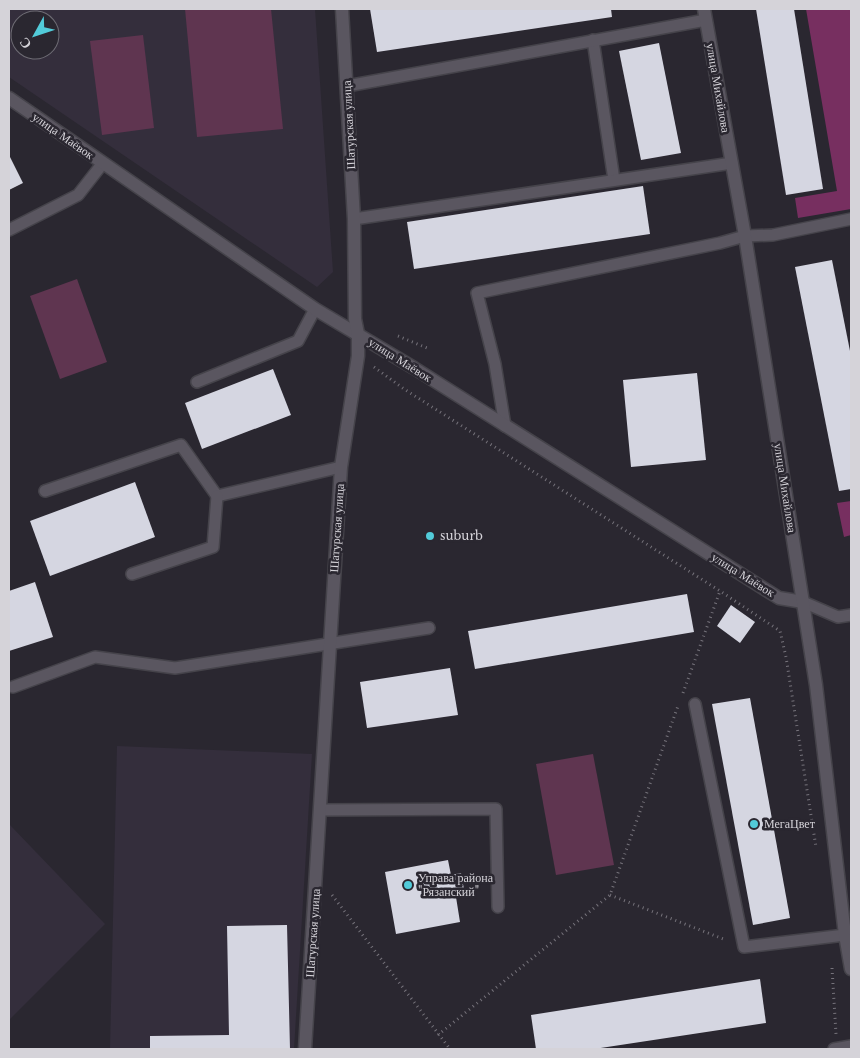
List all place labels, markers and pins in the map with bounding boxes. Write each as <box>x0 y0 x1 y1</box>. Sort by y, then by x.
place label: suburb <box>440 528 483 543</box>
marker: suburb <box>424 530 436 542</box>
place label: МегаЦвет <box>764 816 816 831</box>
marker: МегаЦвет <box>748 818 760 830</box>
place label: Управа района "Рязанский" <box>418 870 494 899</box>
marker: Управа района "Рязанский" <box>402 879 414 891</box>

